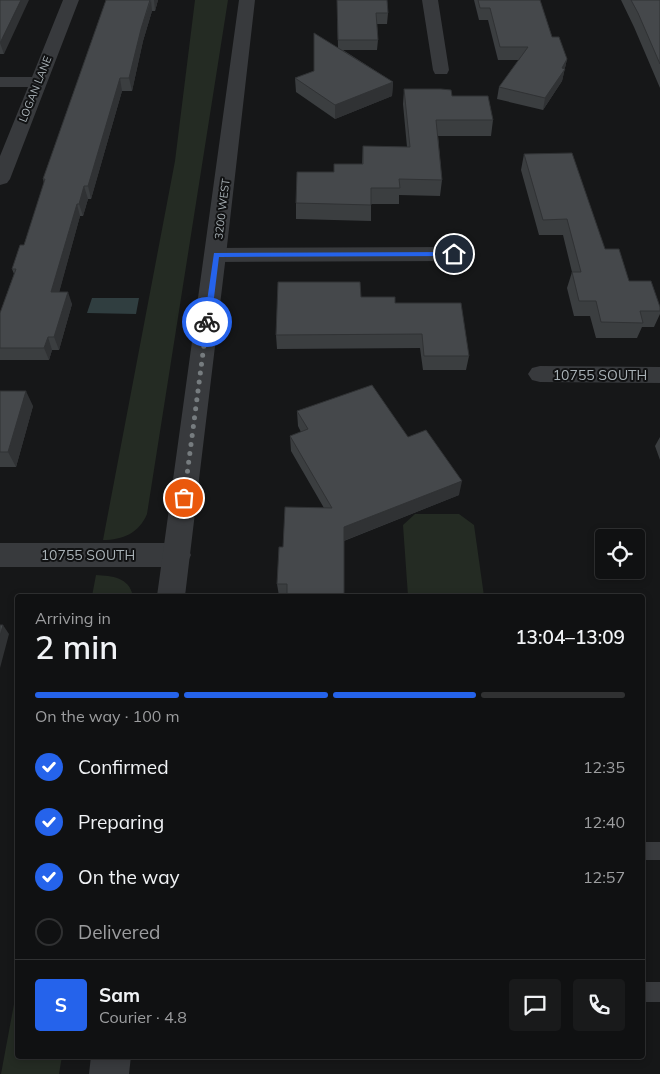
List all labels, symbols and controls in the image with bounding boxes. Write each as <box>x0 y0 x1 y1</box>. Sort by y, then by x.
street label: LOGAN LANE <box>15 54 55 124</box>
street label: 3200 WEST <box>211 177 233 240</box>
pin <box>433 233 475 275</box>
icon: home <box>440 240 468 268</box>
courier <box>182 297 232 347</box>
icon: bike <box>193 308 221 336</box>
street label: 10755 SOUTH <box>553 366 647 384</box>
pin <box>163 477 205 519</box>
icon: bag <box>170 484 198 512</box>
map controls <box>595 529 645 579</box>
button: locate <box>595 529 645 579</box>
street label: 10755 SOUTH <box>41 546 135 564</box>
text: Arriving in <box>35 608 111 628</box>
text: 13:04–13:09 <box>515 625 625 649</box>
text: 2 min <box>35 627 118 667</box>
text: On the way · 100 m <box>35 706 180 726</box>
icon: check <box>35 753 63 781</box>
text: Confirmed <box>78 755 169 779</box>
text: 12:35 <box>583 757 625 777</box>
icon: check <box>35 808 63 836</box>
text: Preparing <box>78 810 164 834</box>
text: 12:40 <box>583 812 625 832</box>
icon: check <box>35 863 63 891</box>
text: On the way <box>78 865 180 889</box>
text: 12:57 <box>583 867 625 887</box>
text: Delivered <box>78 920 160 944</box>
button: chat <box>509 979 561 1031</box>
button: phone <box>573 979 625 1031</box>
text: Sam <box>99 983 140 1007</box>
text: S <box>55 993 67 1017</box>
text: Courier · 4.8 <box>99 1007 187 1027</box>

